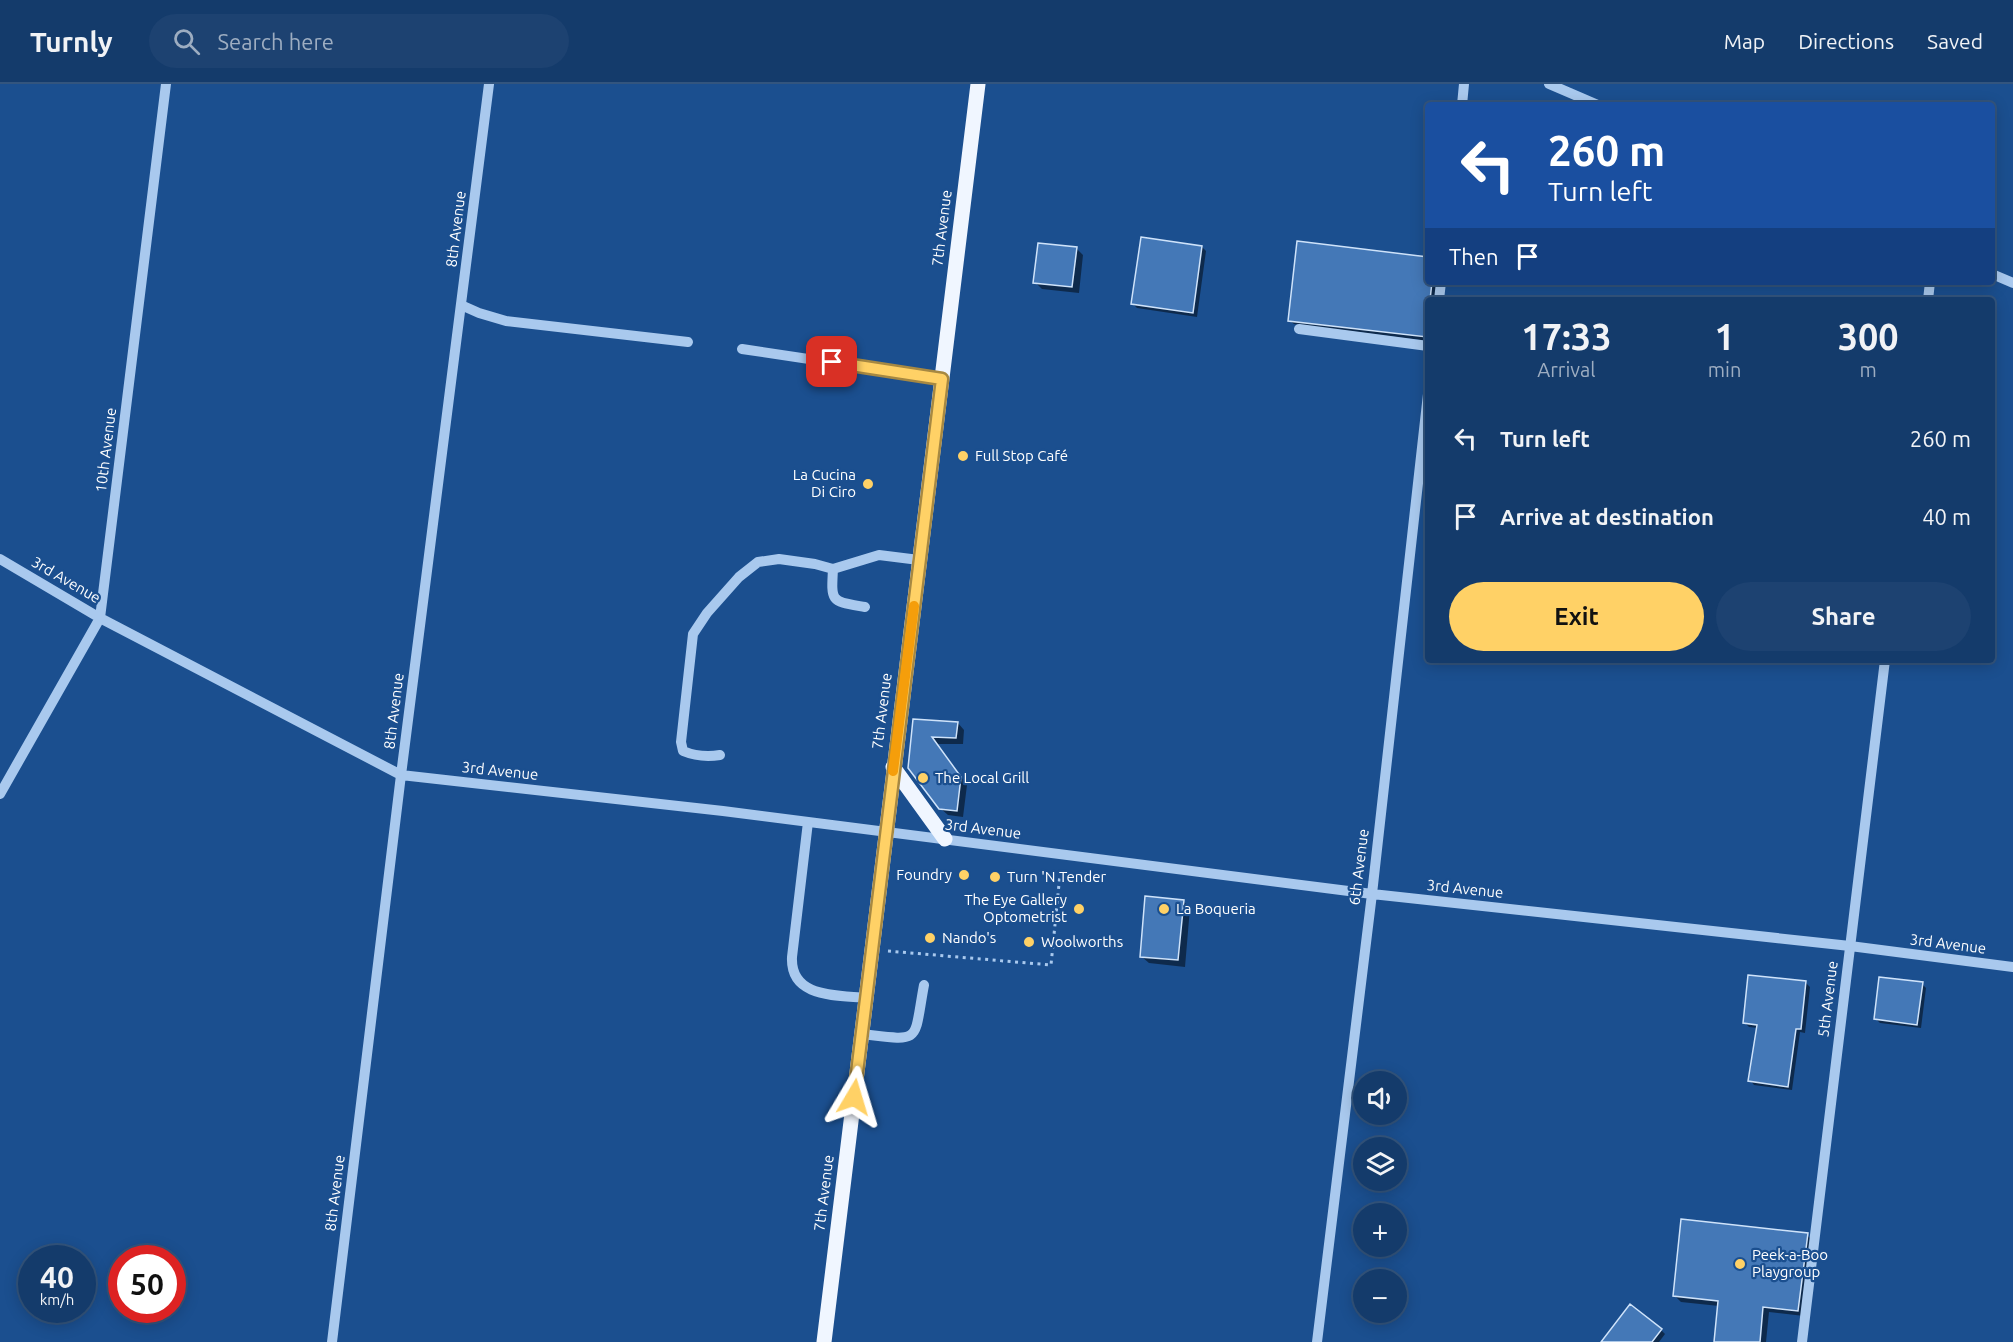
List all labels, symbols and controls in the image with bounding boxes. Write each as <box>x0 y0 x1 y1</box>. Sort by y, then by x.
search box <box>149 14 569 68</box>
icon: search <box>170 25 203 58</box>
text: Turnly <box>30 26 113 57</box>
text: Search here <box>218 29 334 54</box>
text: Map <box>1724 29 1765 53</box>
text: Directions <box>1798 29 1894 53</box>
text: Saved <box>1927 29 1983 53</box>
icon: left <box>1449 126 1527 204</box>
text: 260 m <box>1548 127 1665 174</box>
text: Turn left <box>1548 176 1652 206</box>
street label: 7th Avenue <box>928 189 955 267</box>
street label: 8th Avenue <box>442 190 469 268</box>
icon: arrive <box>1511 240 1544 273</box>
text: Then <box>1449 244 1499 269</box>
text: 17:33 <box>1521 316 1611 357</box>
text: 1 <box>1714 316 1735 357</box>
text: 300 <box>1838 316 1899 357</box>
pin <box>806 336 857 387</box>
icon: arrive <box>815 345 848 378</box>
text: Arrival <box>1537 358 1596 381</box>
text: min <box>1708 358 1741 381</box>
text: m <box>1860 358 1877 381</box>
street label: 10th Avenue <box>92 407 119 493</box>
icon: left <box>1449 422 1482 455</box>
text: Turn left <box>1500 426 1590 451</box>
text: 260 m <box>1910 426 1971 451</box>
place label: Full Stop Café <box>975 447 1068 464</box>
marker: Full Stop Café <box>956 449 970 463</box>
place label: La Cucina Di Ciro <box>793 466 856 500</box>
marker: La Cucina Di Ciro <box>861 477 875 491</box>
icon: arrive <box>1449 500 1482 533</box>
text: Arrive at destination <box>1500 504 1714 529</box>
text: 40 m <box>1922 504 1971 529</box>
street label: 3rd Avenue <box>29 553 104 606</box>
button: Exit <box>1449 582 1704 651</box>
button: Share <box>1716 582 1971 651</box>
street label: 8th Avenue <box>380 672 407 750</box>
street label: 7th Avenue <box>868 672 895 750</box>
street label: 3rd Avenue <box>461 758 539 783</box>
place label: The Local Grill <box>935 769 1029 786</box>
marker: The Local Grill <box>916 771 930 785</box>
street label: 3rd Avenue <box>944 815 1022 842</box>
street label: 6th Avenue <box>1345 828 1372 906</box>
place label: Foundry <box>896 866 952 883</box>
marker: Foundry <box>957 868 971 882</box>
place label: Turn 'N Tender <box>1007 868 1106 885</box>
marker: Turn 'N Tender <box>988 870 1002 884</box>
street label: 3rd Avenue <box>1426 876 1504 901</box>
place label: The Eye Gallery Optometrist <box>964 891 1067 925</box>
place label: La Boqueria <box>1176 900 1256 917</box>
marker: The Eye Gallery Optometrist <box>1072 902 1086 916</box>
marker: La Boqueria <box>1157 902 1171 916</box>
place label: Nando's <box>942 929 996 946</box>
street label: 3rd Avenue <box>1909 930 1987 957</box>
marker: Nando's <box>923 931 937 945</box>
place label: Woolworths <box>1041 933 1123 950</box>
marker: Woolworths <box>1022 935 1036 949</box>
street label: 5th Avenue <box>1814 960 1841 1038</box>
position arrow <box>822 1065 886 1129</box>
map controls <box>1353 1071 1407 1323</box>
button: sound <box>1353 1071 1407 1125</box>
button: layers <box>1353 1137 1407 1191</box>
street label: 8th Avenue <box>321 1154 348 1232</box>
street label: 7th Avenue <box>810 1154 837 1232</box>
button: + <box>1353 1203 1407 1257</box>
speed limit sign: 50 <box>108 1245 186 1323</box>
place label: Peek-a-Boo Playgroup <box>1752 1246 1828 1280</box>
marker: Peek-a-Boo Playgroup <box>1733 1257 1747 1271</box>
text: 40 <box>40 1260 74 1294</box>
button: − <box>1353 1269 1407 1323</box>
text: km/h <box>40 1291 74 1308</box>

